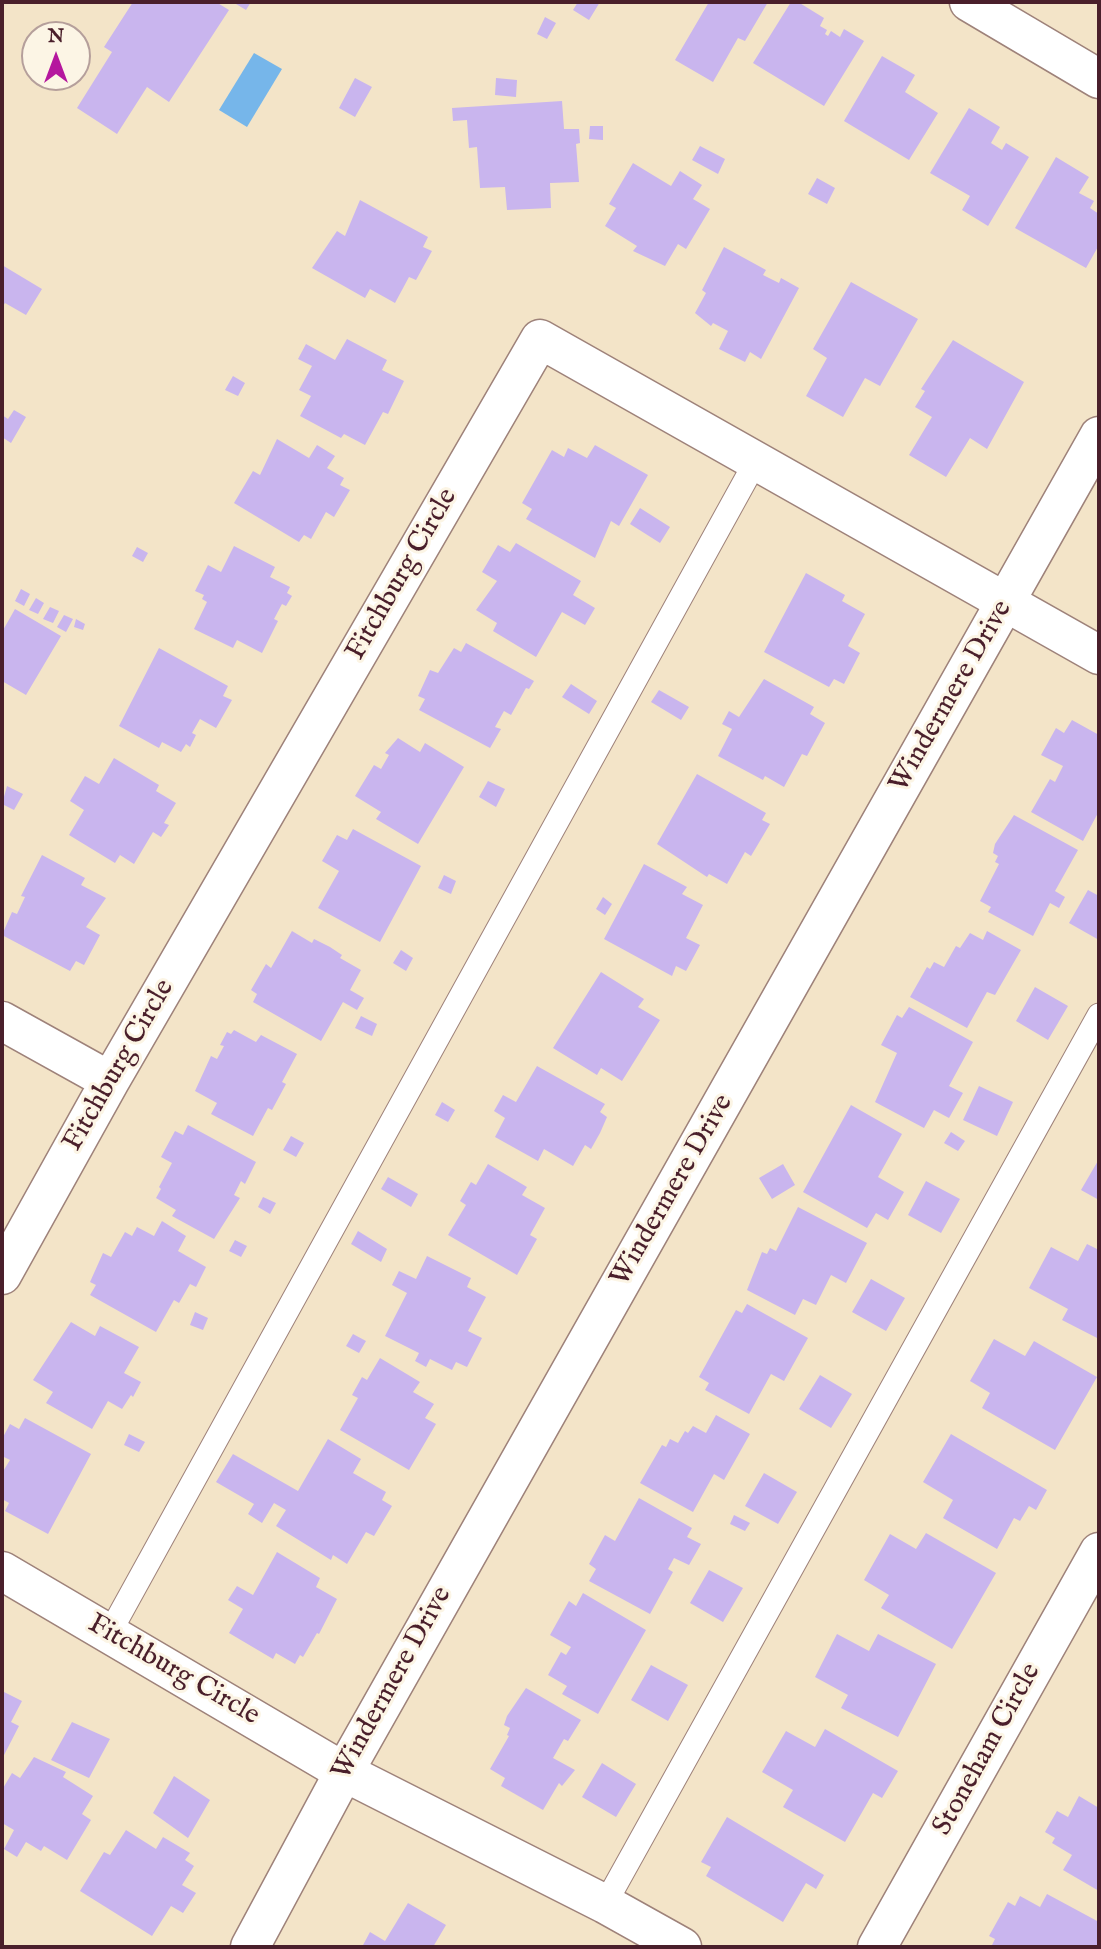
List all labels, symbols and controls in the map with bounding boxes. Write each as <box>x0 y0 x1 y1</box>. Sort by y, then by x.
north arrow <box>21 21 91 91</box>
text: N <box>48 25 64 49</box>
street label: Fitchburg Circle <box>340 483 466 667</box>
street label: Windermere Drive <box>883 595 1021 799</box>
street label: Fitchburg Circle <box>57 974 183 1158</box>
street label: Windermere Drive <box>604 1089 742 1293</box>
street label: Windermere Drive <box>326 1581 460 1787</box>
street label: Fitchburg Circle <box>81 1608 265 1734</box>
street label: Stoneham Circle <box>927 1658 1049 1842</box>

